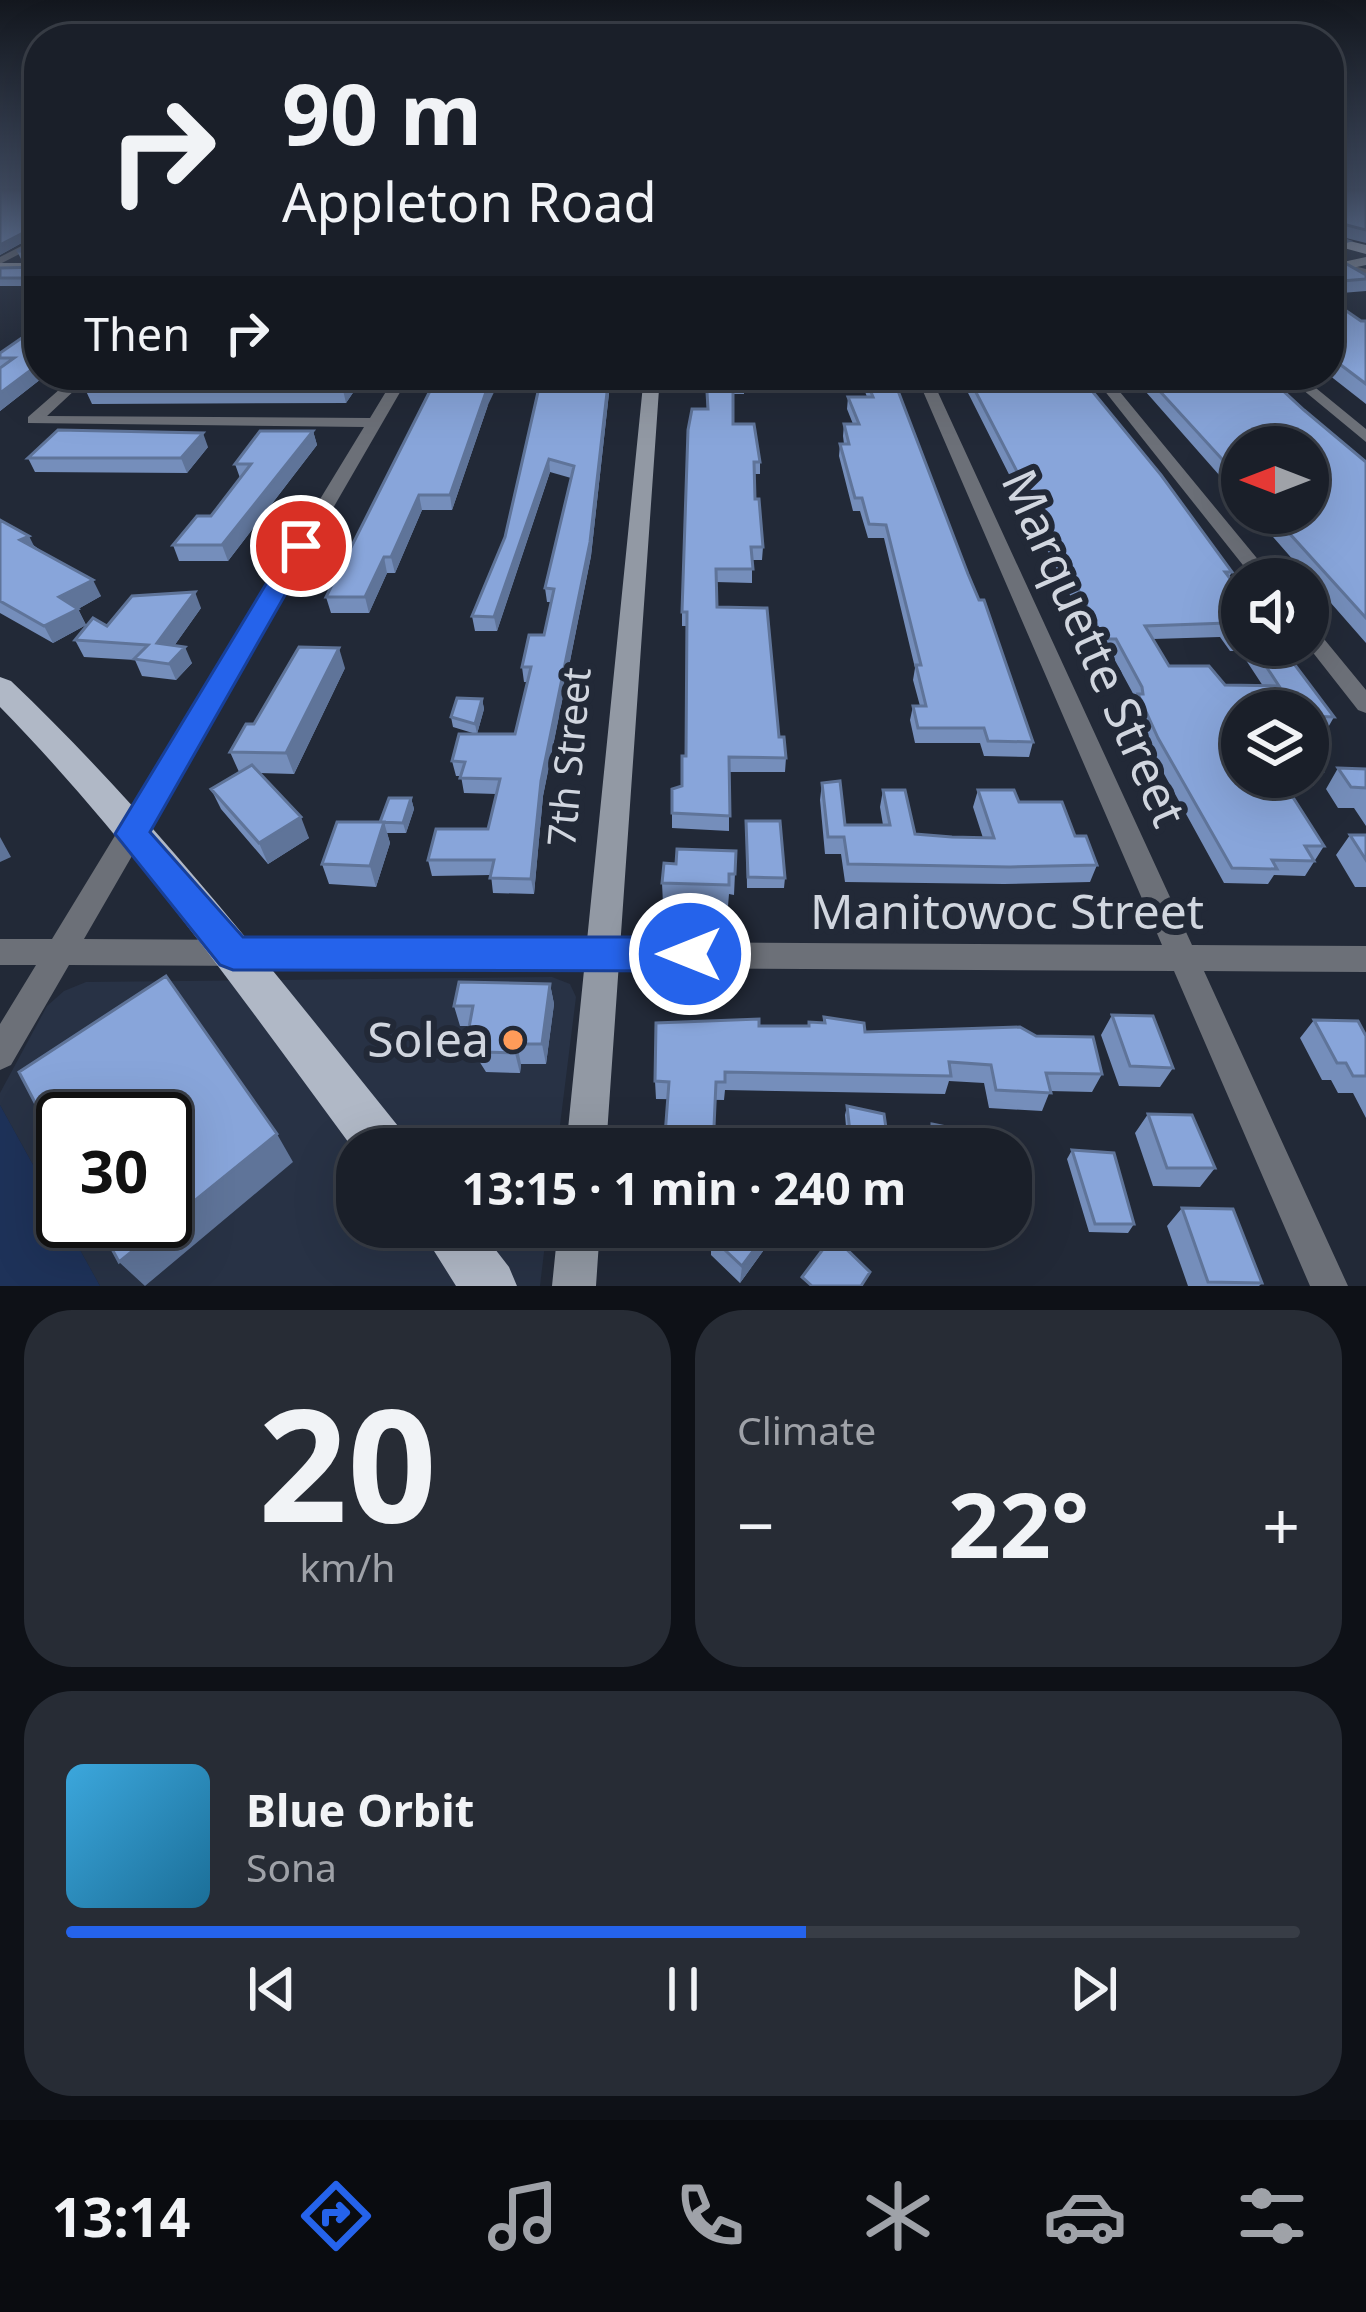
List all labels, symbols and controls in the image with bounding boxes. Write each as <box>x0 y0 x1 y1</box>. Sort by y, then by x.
text: 90 m <box>282 55 482 170</box>
icon: right <box>84 72 240 228</box>
text: Appleton Road <box>282 164 657 238</box>
icon: right <box>214 300 280 366</box>
text: Then <box>84 303 190 364</box>
north arrow <box>1221 426 1329 534</box>
map controls <box>1221 426 1329 798</box>
street label: Marquette Street <box>988 459 1203 836</box>
pin <box>250 495 352 597</box>
icon: arrive <box>268 513 334 579</box>
button: sound <box>1221 558 1329 666</box>
street label: 7th Street <box>533 665 602 849</box>
button: layers <box>1221 690 1329 798</box>
street label: Manitowoc Street <box>810 878 1204 943</box>
position arrow <box>627 891 753 1017</box>
place label: Solea <box>367 1006 489 1071</box>
marker: Solea <box>500 1027 526 1053</box>
speed limit sign: 30 <box>36 1092 192 1248</box>
text: 13:15 · 1 min · 240 m <box>462 1157 906 1218</box>
text: 20 <box>258 1355 437 1568</box>
text: Climate <box>737 1403 876 1456</box>
text: 22° <box>948 1462 1089 1584</box>
text: − <box>737 1479 775 1569</box>
text: + <box>1262 1479 1300 1569</box>
text: km/h <box>300 1540 395 1593</box>
text: Blue Orbit <box>246 1779 474 1840</box>
text: Sona <box>246 1840 337 1893</box>
icon: previous <box>239 1956 305 2022</box>
icon: pause <box>650 1956 716 2022</box>
icon: next <box>1061 1956 1127 2022</box>
icon: directions <box>294 2174 378 2258</box>
icon: music <box>481 2174 565 2258</box>
icon: phone <box>668 2174 752 2258</box>
icon: climate <box>856 2174 940 2258</box>
icon: car <box>1043 2174 1127 2258</box>
icon: filters <box>1230 2174 1314 2258</box>
text: 13:14 <box>52 2179 190 2253</box>

